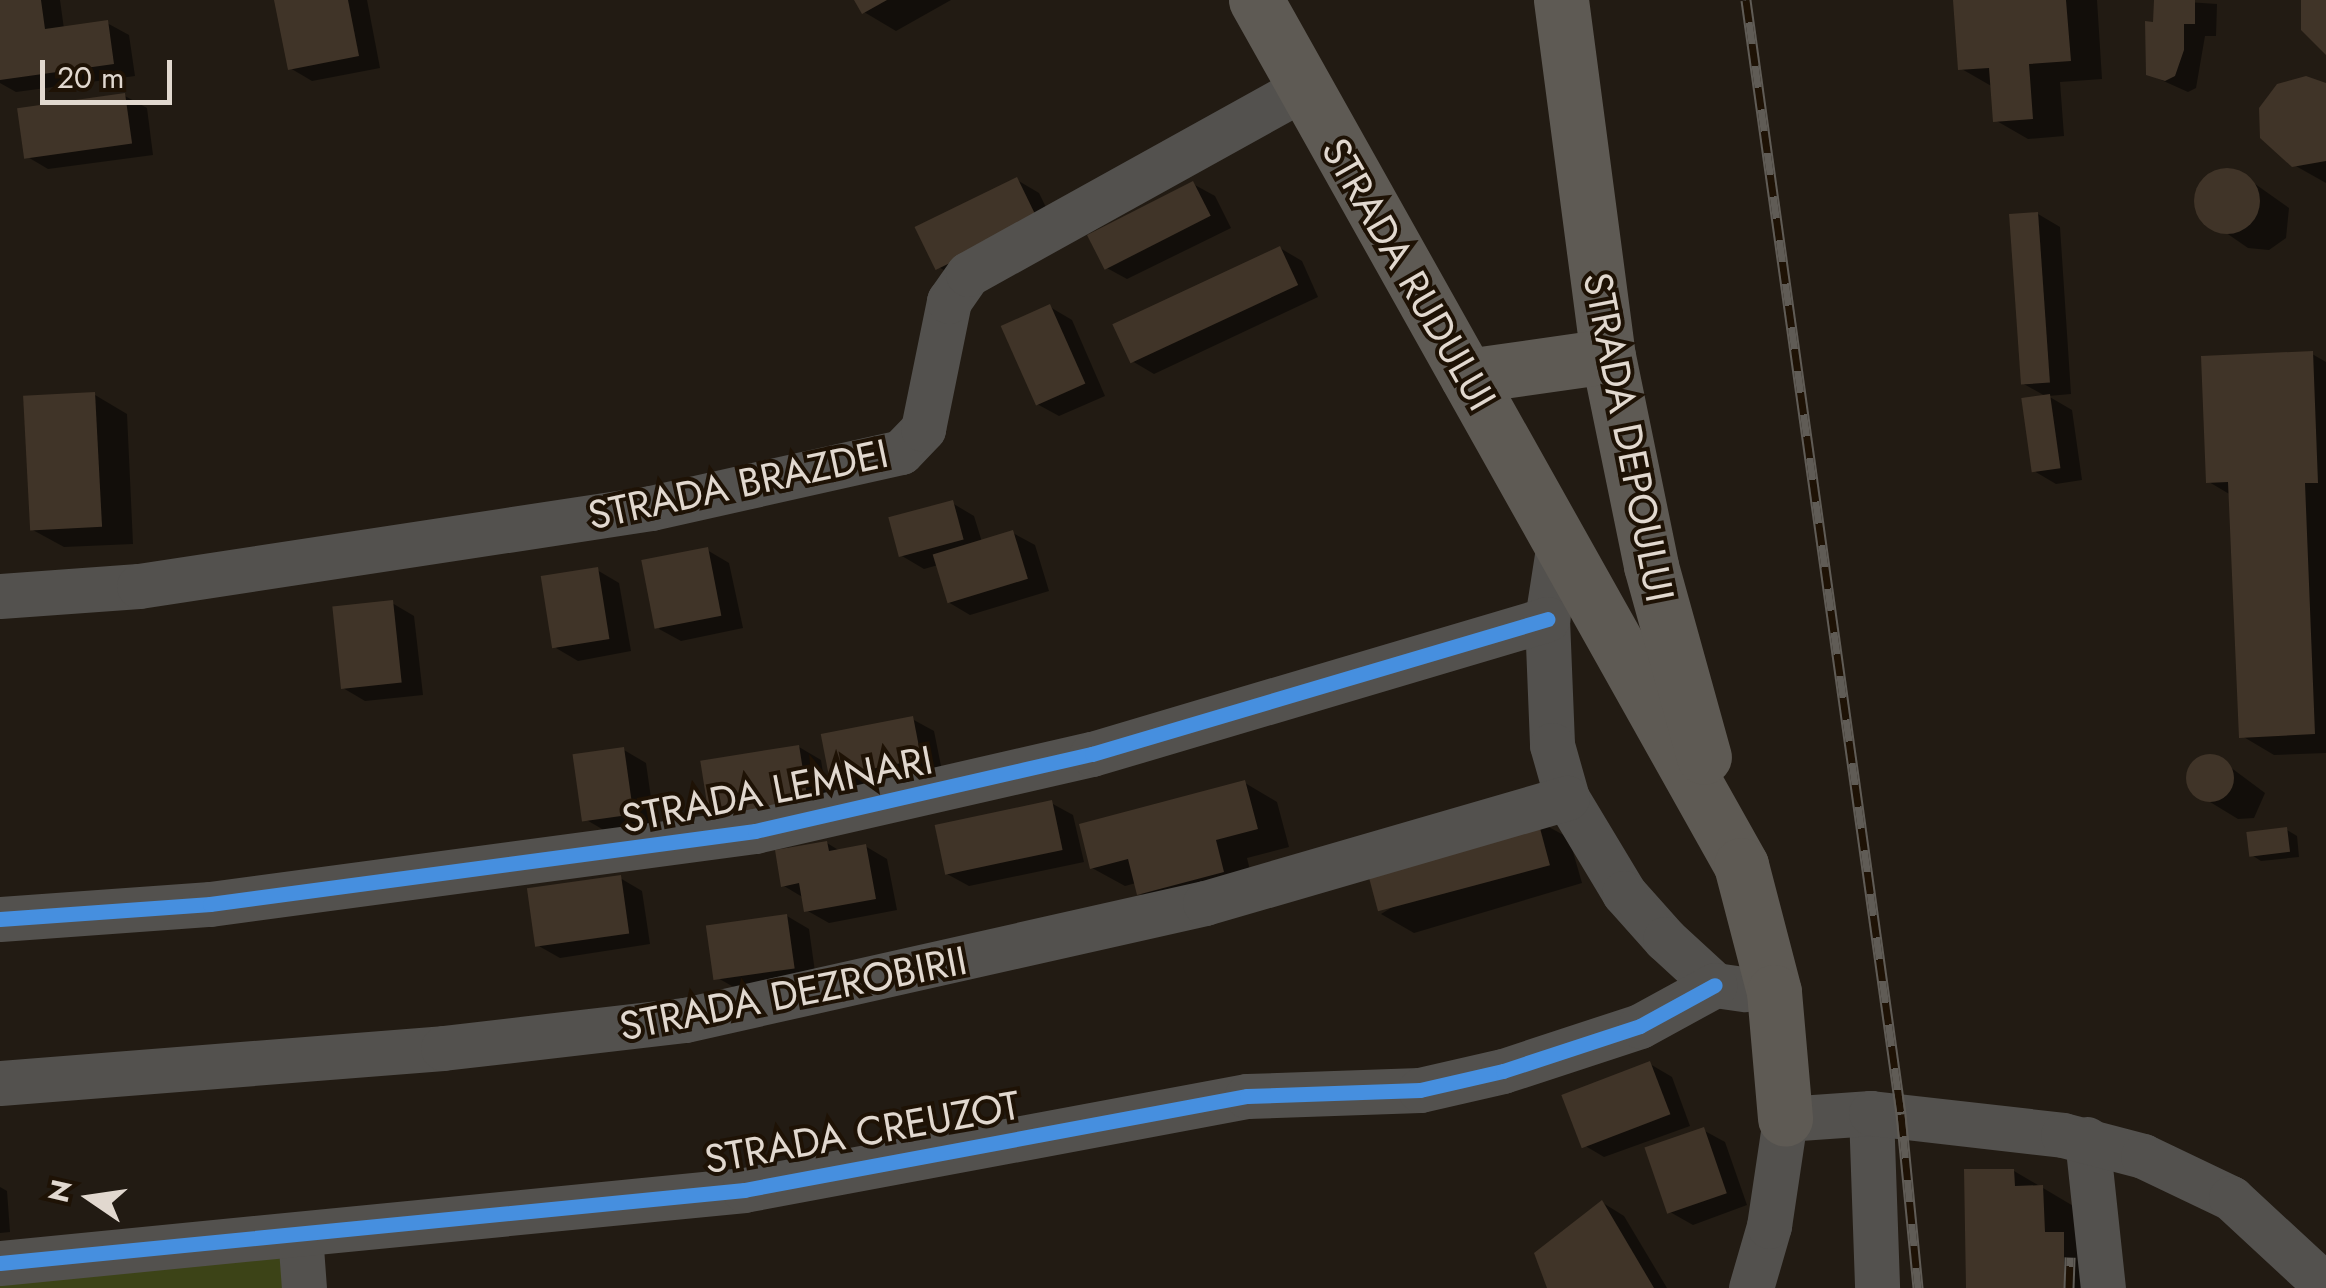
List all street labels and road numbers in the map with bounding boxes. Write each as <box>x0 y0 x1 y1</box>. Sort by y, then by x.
street label: STRADA RUDULUI <box>1312 129 1506 419</box>
street label: STRADA DEPOULUI <box>1574 268 1684 606</box>
street label: STRADA BRAZDEI <box>584 429 892 539</box>
street label: STRADA LEMNARI <box>617 735 937 843</box>
street label: STRADA DEZROBIRII <box>615 936 971 1050</box>
street label: STRADA CREUZOT <box>701 1081 1023 1183</box>

